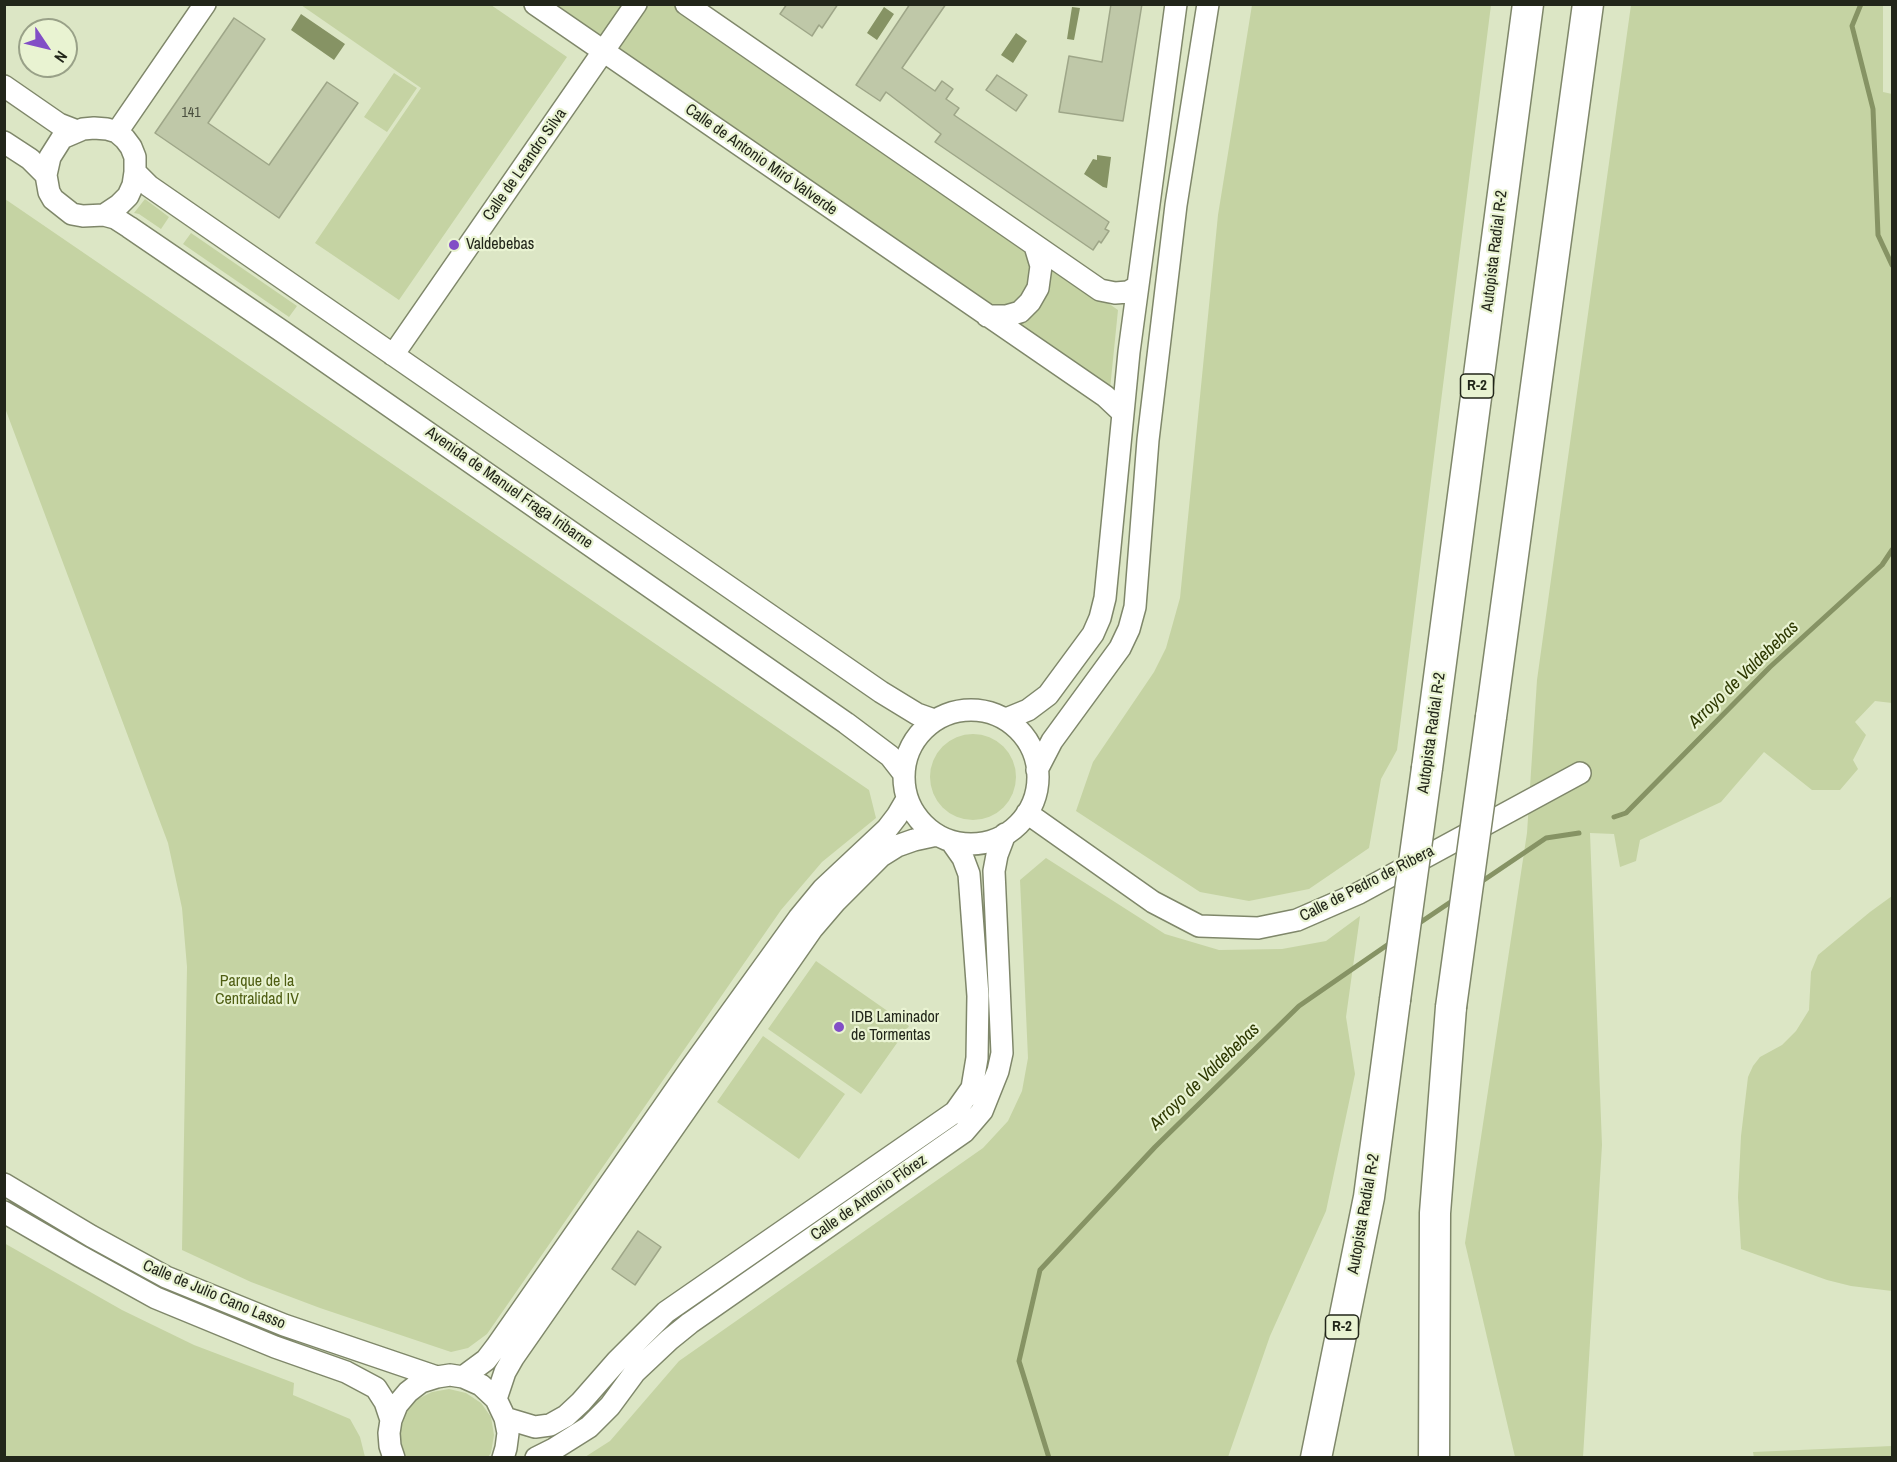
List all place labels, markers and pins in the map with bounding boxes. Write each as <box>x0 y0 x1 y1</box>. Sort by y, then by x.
place label: Valdebebas <box>466 235 534 255</box>
marker: Valdebebas <box>447 238 461 252</box>
place label: IDB Laminador de Tormentas <box>851 1008 939 1046</box>
marker: IDB Laminador de Tormentas <box>832 1020 846 1034</box>

